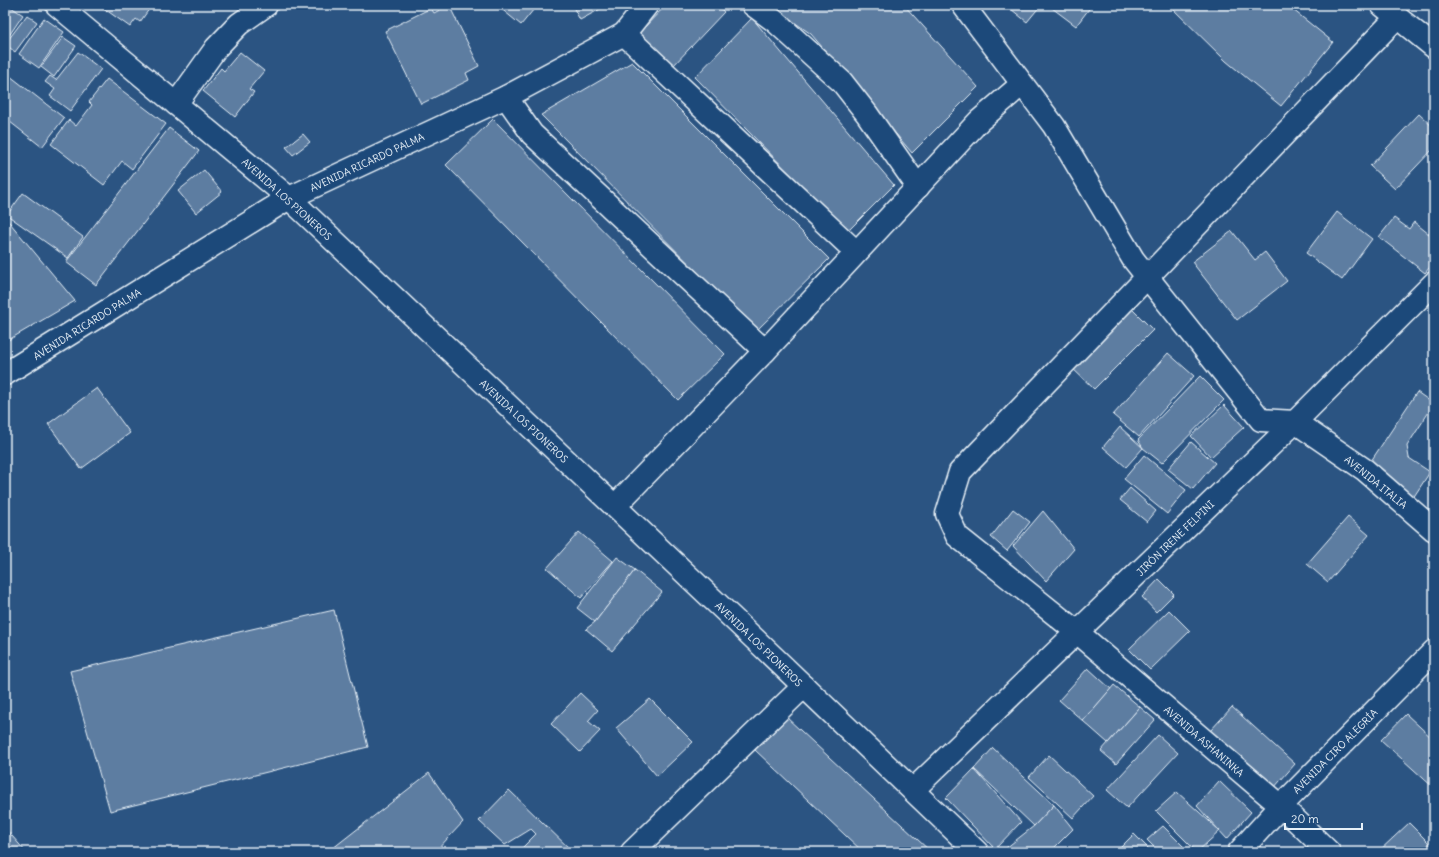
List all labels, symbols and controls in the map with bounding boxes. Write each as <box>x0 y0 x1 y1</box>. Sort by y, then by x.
street label: AVENIDA RICARDO PALMA <box>308 130 427 195</box>
street label: AVENIDA LOS PIONEROS <box>239 156 335 243</box>
street label: AVENIDA RICARDO PALMA <box>31 286 144 363</box>
street label: AVENIDA LOS PIONEROS <box>477 377 571 466</box>
street label: AVENIDA ITALIA <box>1342 453 1410 512</box>
street label: JIRÓN IRENE FELPINI <box>1134 498 1217 579</box>
street label: AVENIDA LOS PIONEROS <box>712 599 805 690</box>
street label: AVENIDA ASHANINKA <box>1161 703 1247 780</box>
street label: AVENIDA CIRO ALEGRÍA <box>1290 706 1381 797</box>
scale bar <box>1285 805 1362 831</box>
text: 20 m <box>1291 811 1319 826</box>

